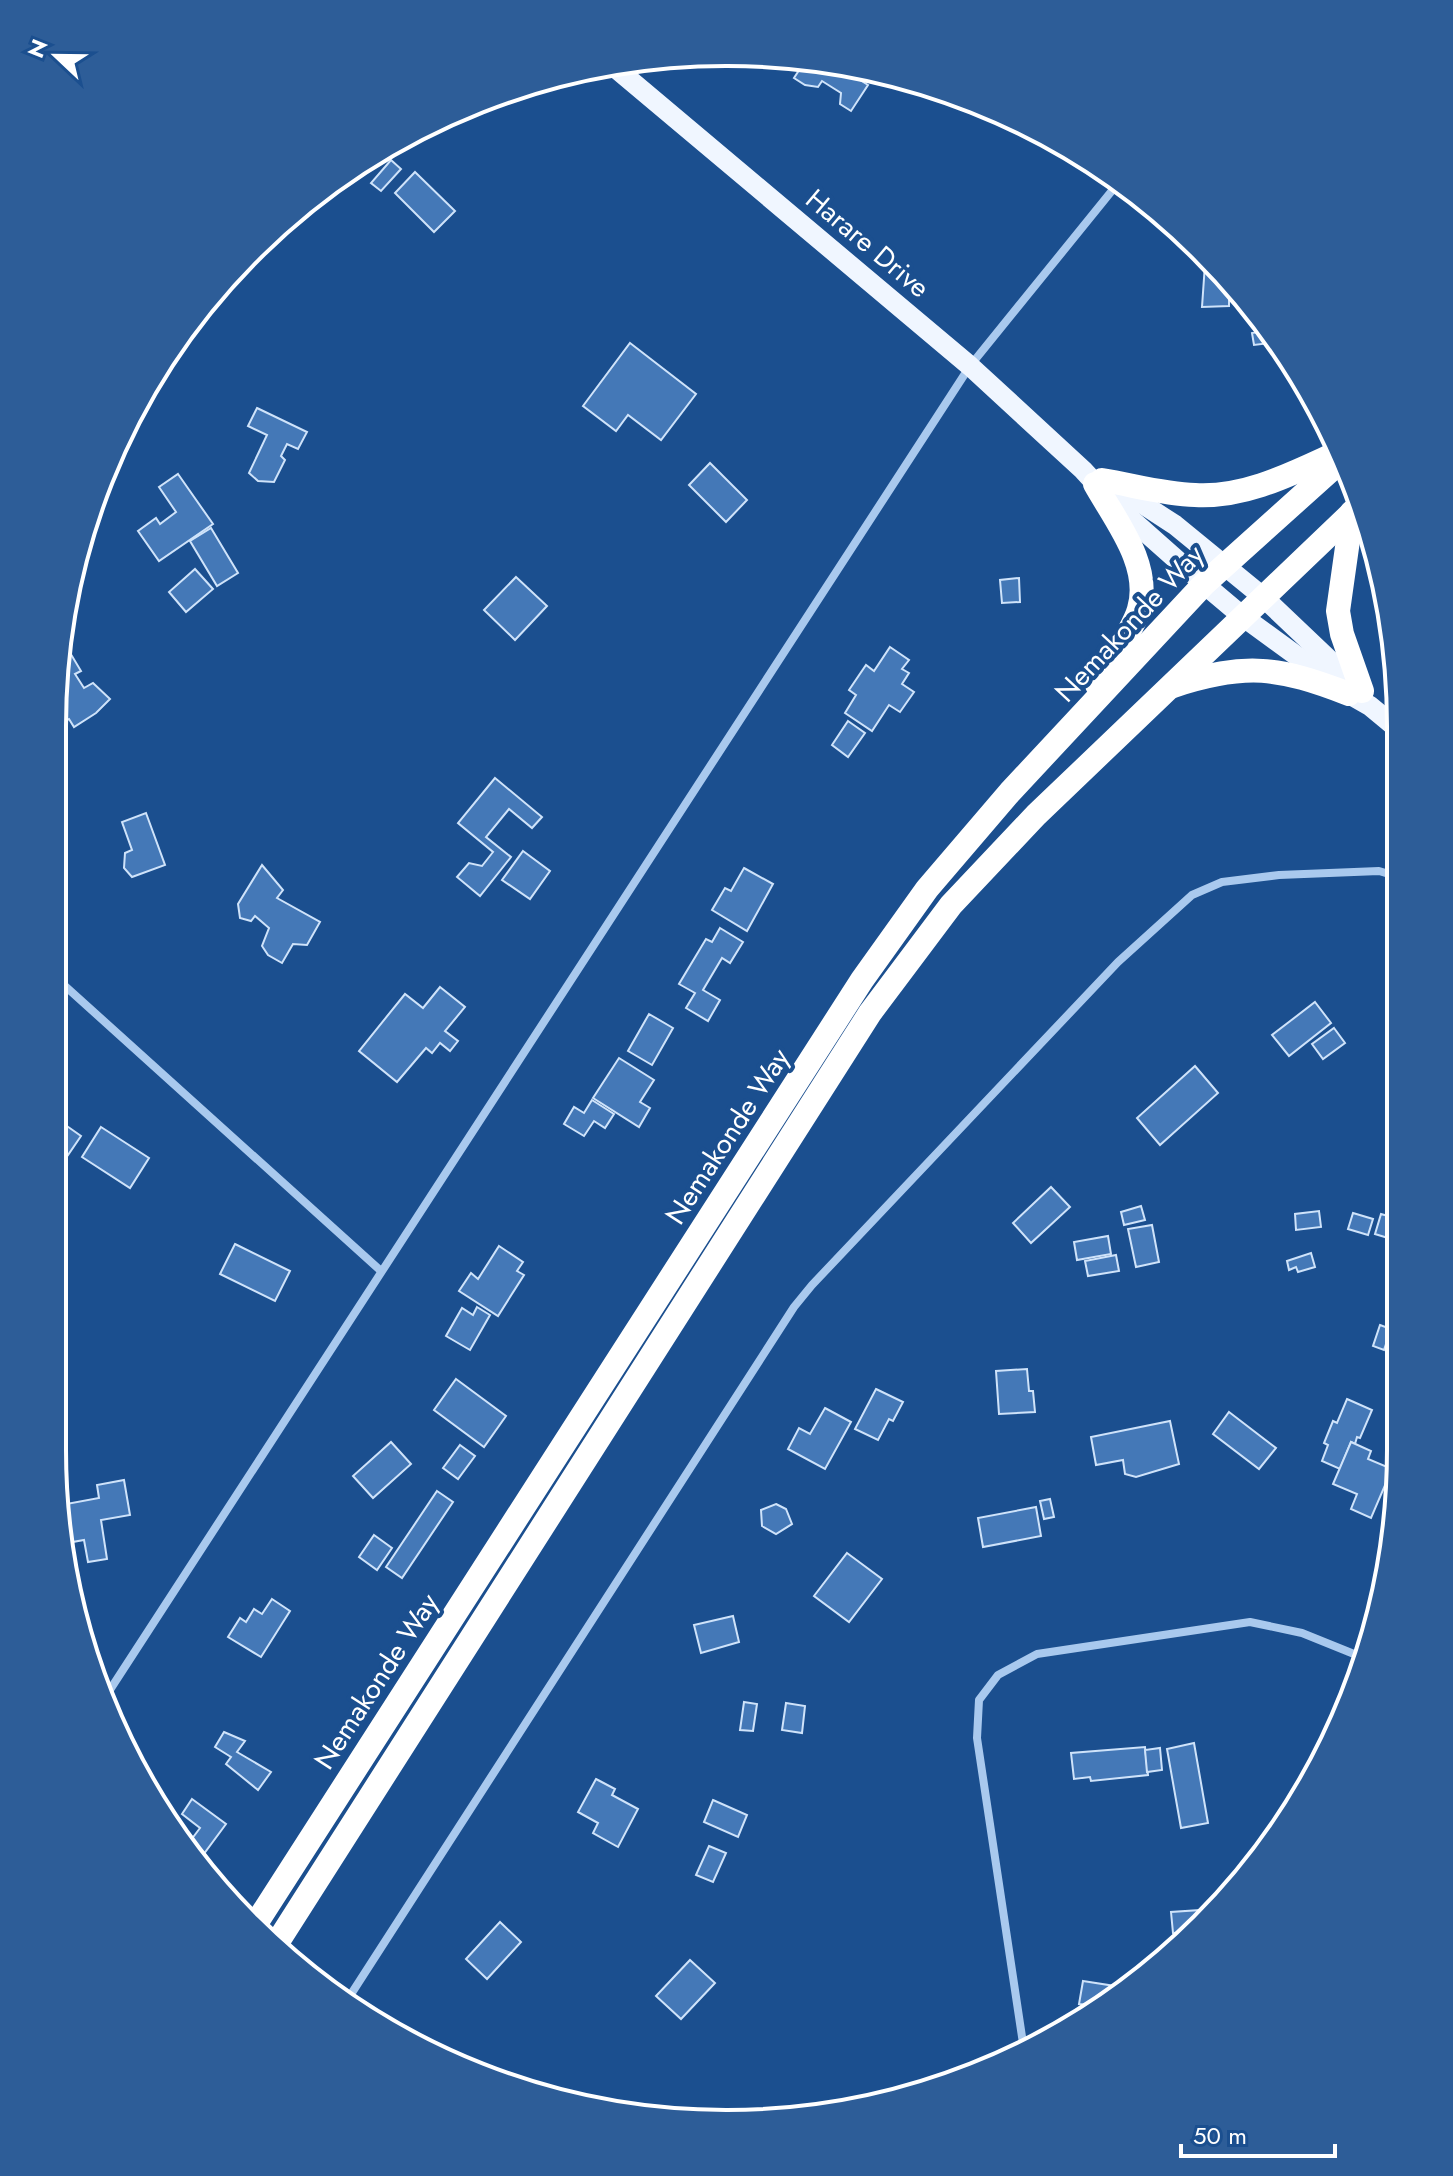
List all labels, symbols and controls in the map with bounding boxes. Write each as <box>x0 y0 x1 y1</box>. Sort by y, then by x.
north arrow <box>16 16 96 96</box>
text: N <box>19 34 56 63</box>
street label: Harare Drive <box>797 179 939 308</box>
street label: Nemakonde Way <box>1045 535 1214 711</box>
street label: Nemakonde Way <box>655 1040 800 1232</box>
street label: Nemakonde Way <box>304 1585 449 1777</box>
scale bar <box>1181 2108 1335 2158</box>
text: 50 m <box>1193 2118 1247 2153</box>

